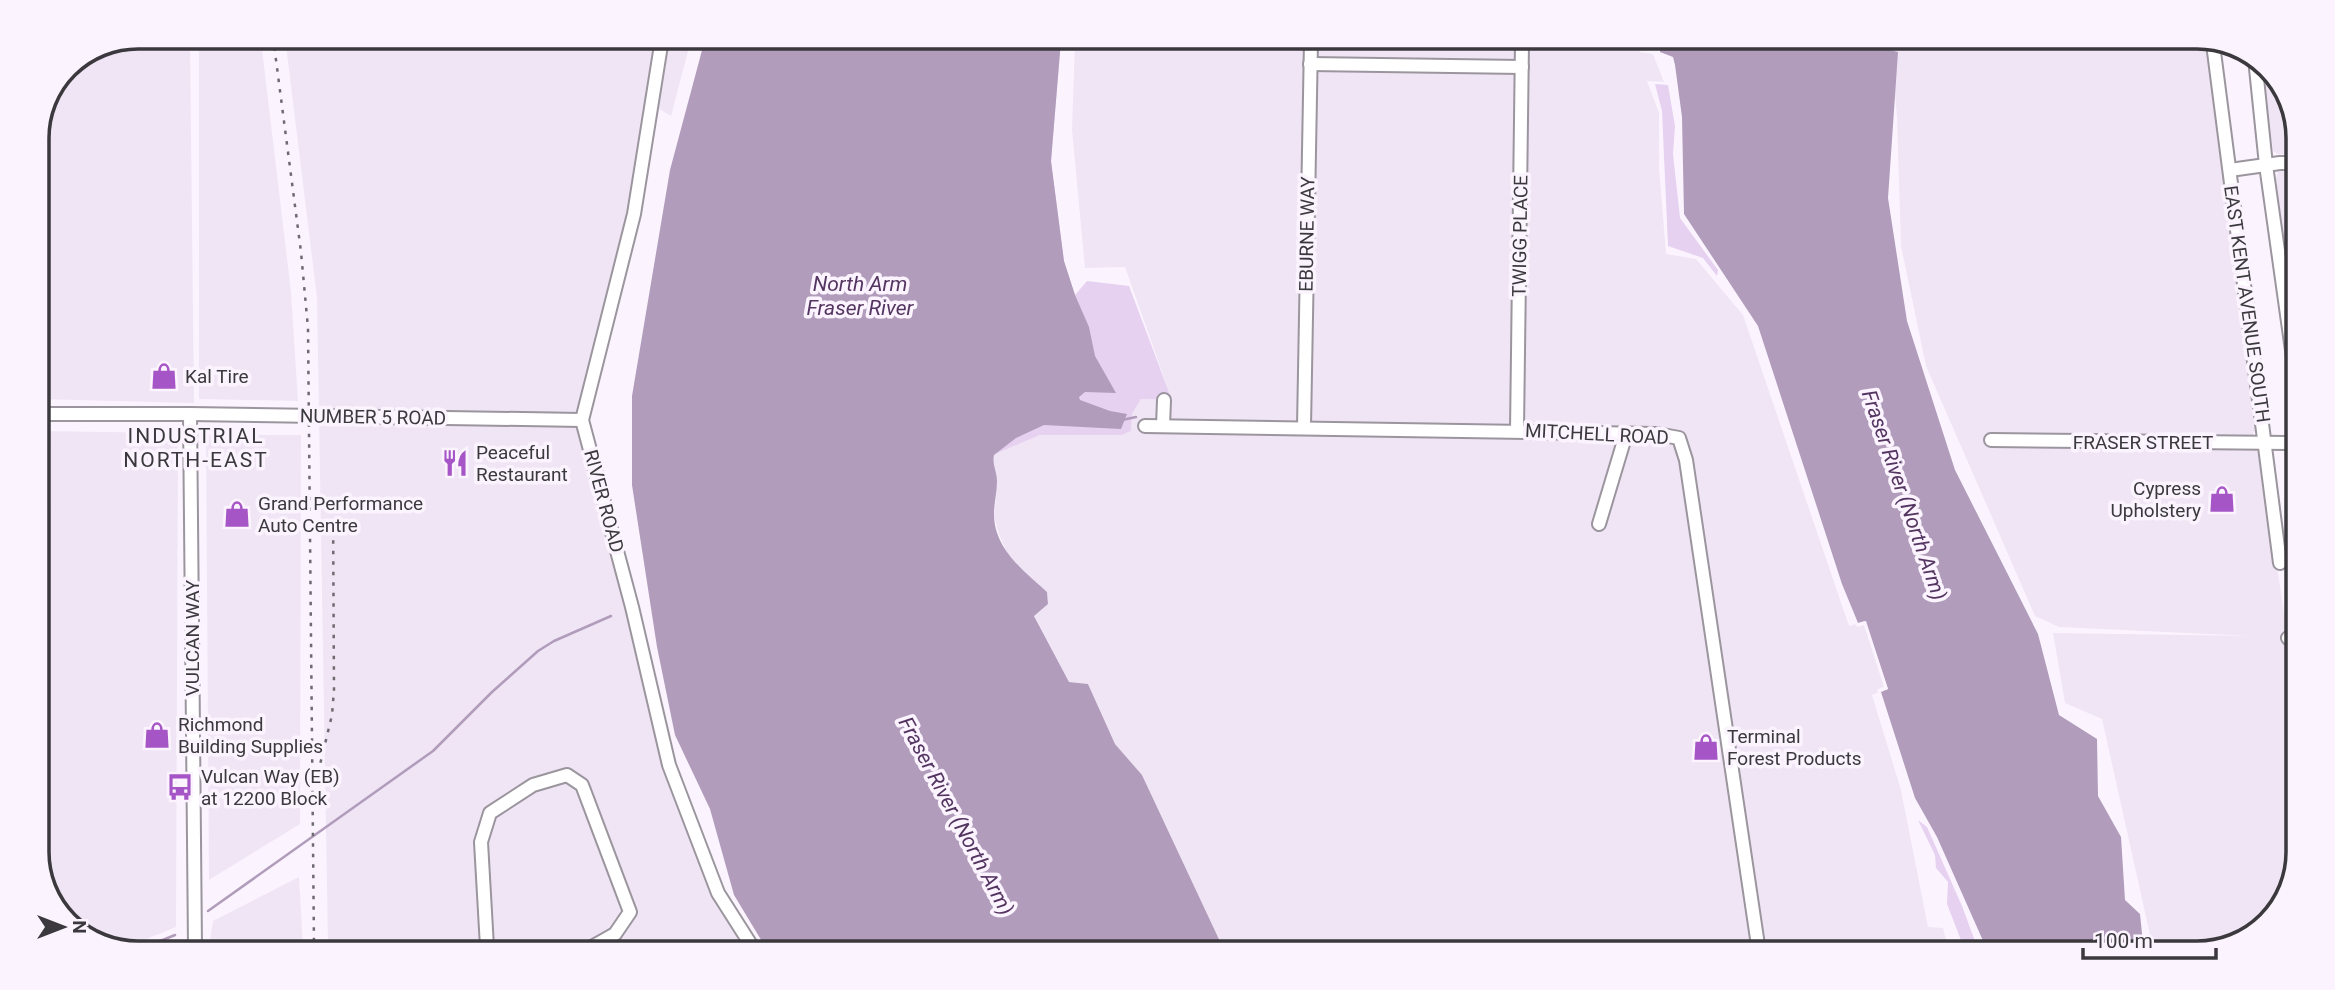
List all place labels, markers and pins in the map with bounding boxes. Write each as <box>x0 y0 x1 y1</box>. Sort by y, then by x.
shop icon: Kal Tire <box>149 361 179 391</box>
place label: Kal Tire <box>185 365 249 388</box>
place label: Peaceful Restaurant <box>476 441 568 486</box>
restaurant icon: Peaceful Restaurant <box>440 448 470 478</box>
place label: Cypress Upholstery <box>2110 477 2201 522</box>
shop icon: Cypress Upholstery <box>2207 484 2237 514</box>
place label: Grand Performance Auto Centre <box>258 492 423 537</box>
shop icon: Grand Performance Auto Centre <box>222 499 252 529</box>
place label: Richmond Building Supplies <box>178 713 323 758</box>
shop icon: Richmond Building Supplies <box>142 720 172 750</box>
place label: Terminal Forest Products <box>1727 725 1861 770</box>
shop icon: Terminal Forest Products <box>1691 732 1721 762</box>
place label: Vulcan Way (EB) at 12200 Block <box>201 765 340 810</box>
bus stop icon: Vulcan Way (EB) at 12200 Block <box>165 772 195 802</box>

